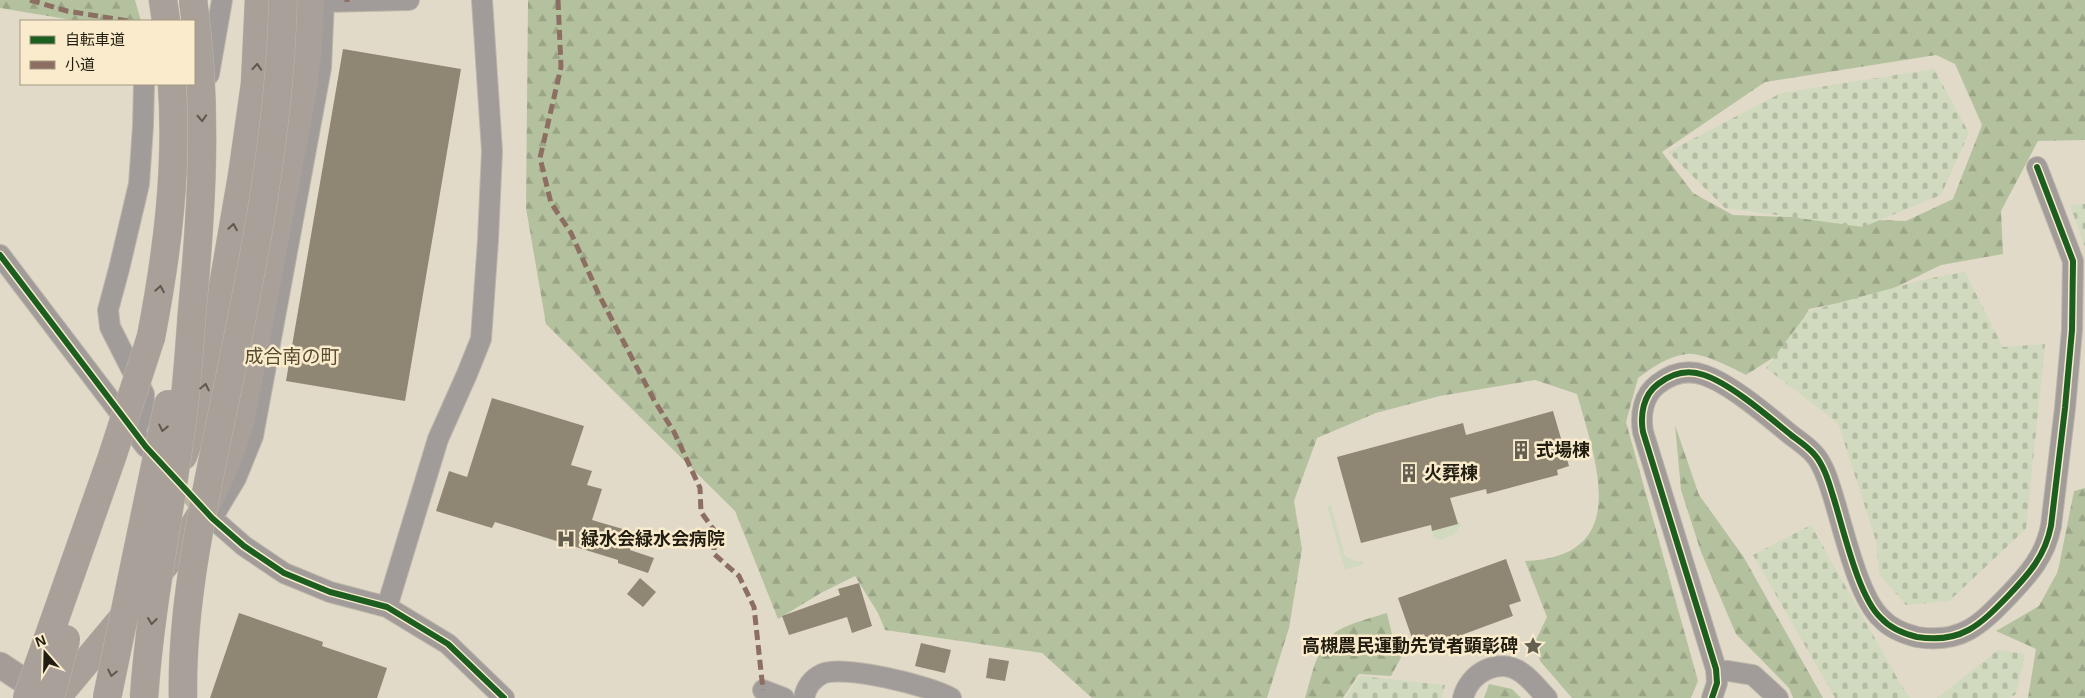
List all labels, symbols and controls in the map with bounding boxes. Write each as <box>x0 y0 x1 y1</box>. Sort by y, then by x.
legend <box>20 20 195 85</box>
text: 自転車道 <box>65 31 125 48</box>
text: 小道 <box>65 56 95 73</box>
one-way arrow <box>251 62 262 70</box>
one-way arrow <box>197 115 208 123</box>
one-way arrow <box>228 223 238 232</box>
one-way arrow <box>155 285 165 294</box>
district label: 成合南の町 <box>244 346 340 367</box>
one-way arrow <box>199 383 210 392</box>
one-way arrow <box>158 423 168 432</box>
building icon: 式場棟 <box>1510 439 1532 461</box>
place label: 式場棟 <box>1536 440 1590 460</box>
building icon: 火葬棟 <box>1398 462 1420 484</box>
place label: 火葬棟 <box>1424 463 1478 483</box>
hospital icon: 緑水会緑水会病院 <box>555 528 577 550</box>
place label: 緑水会緑水会病院 <box>581 529 725 549</box>
one-way arrow <box>147 617 158 625</box>
north arrow <box>20 628 70 678</box>
text: N <box>33 632 48 650</box>
place icon: 高槻農民運動先覚者顕彰碑 <box>1522 635 1544 657</box>
place label: 高槻農民運動先覚者顕彰碑 <box>1302 636 1518 656</box>
one-way arrow <box>107 668 118 677</box>

